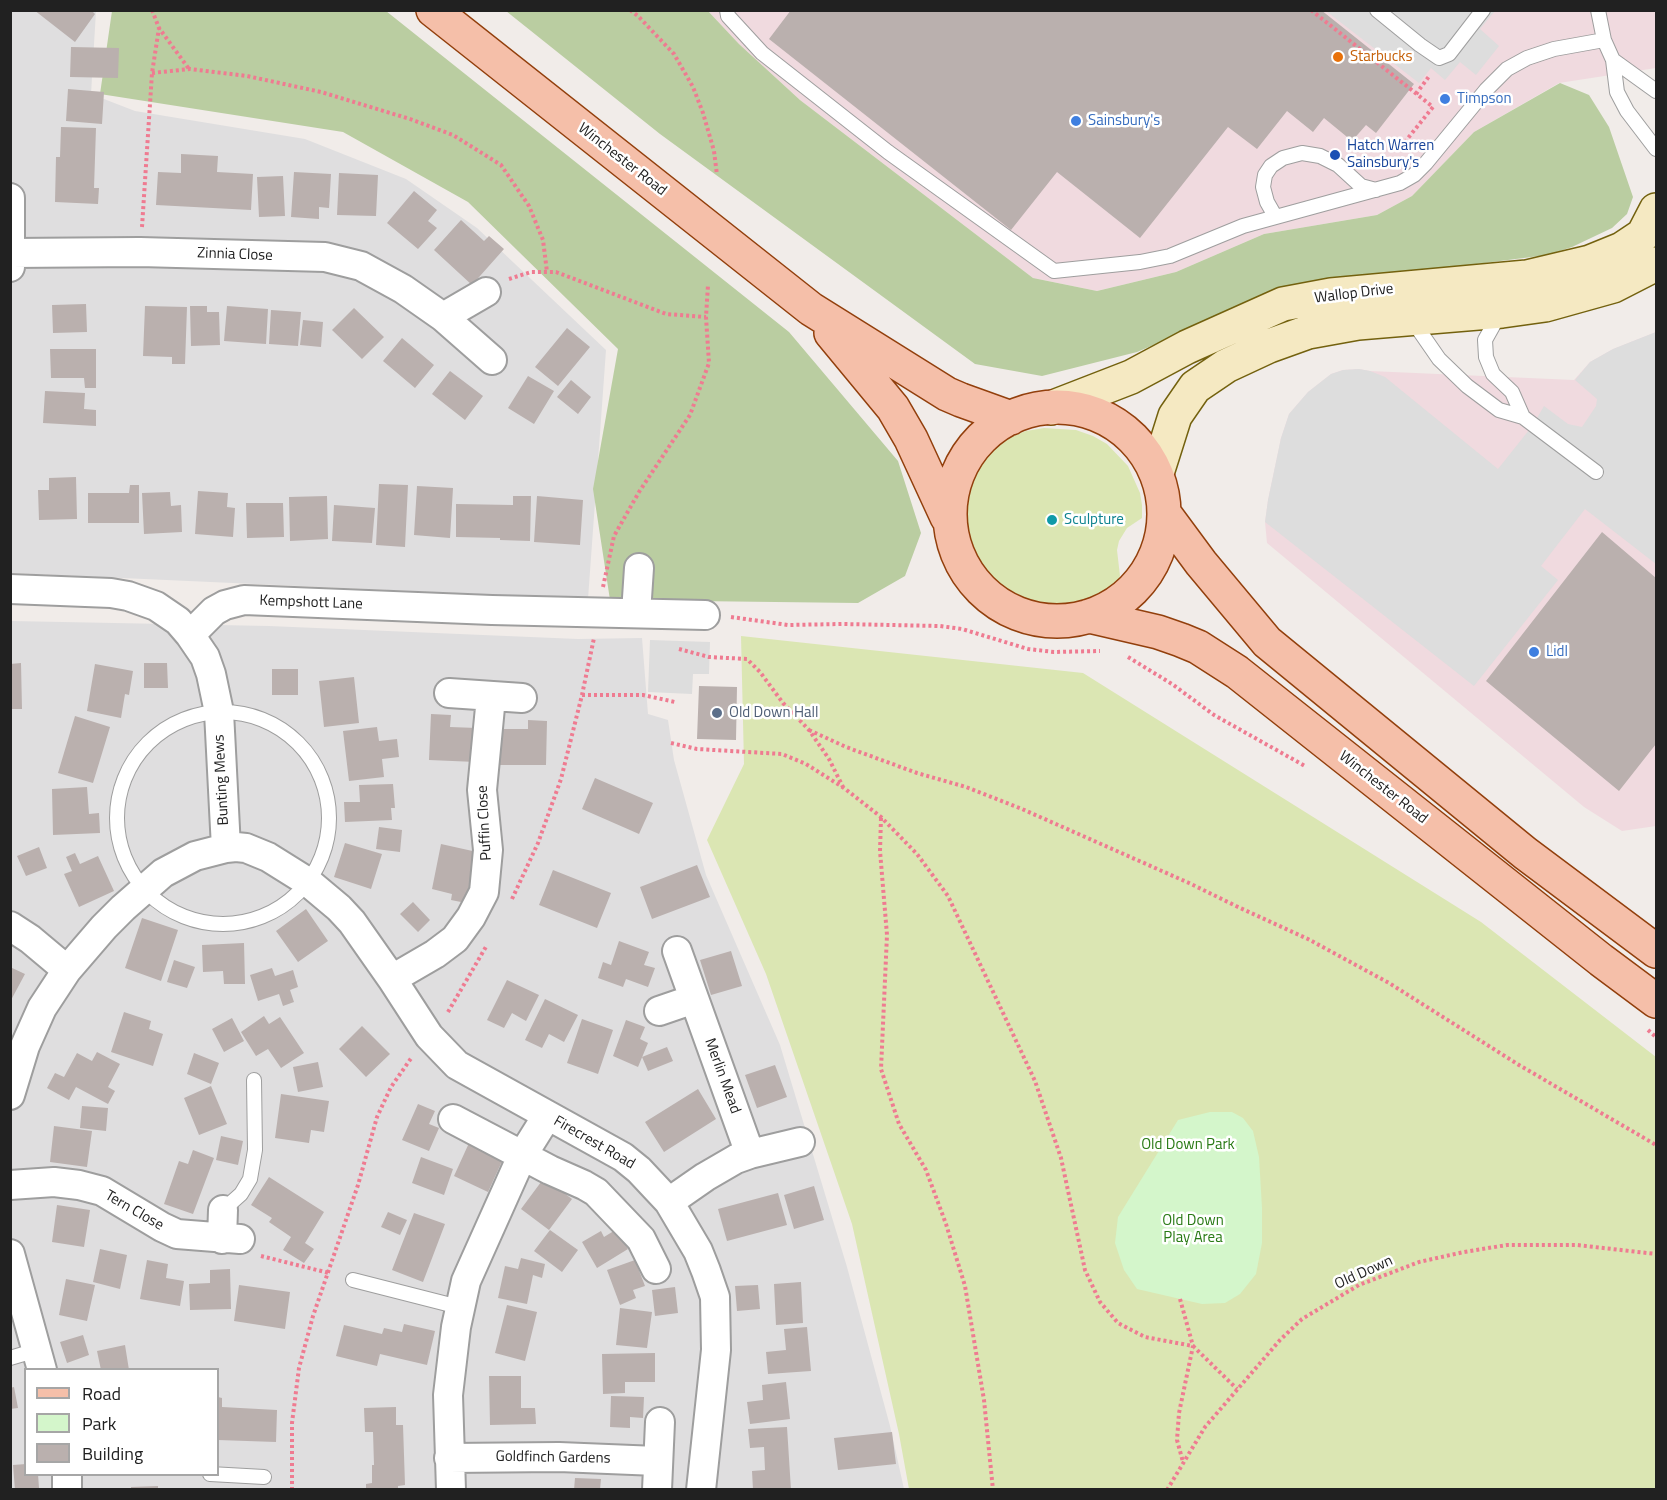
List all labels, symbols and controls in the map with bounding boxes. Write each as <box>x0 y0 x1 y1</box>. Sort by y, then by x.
place label: Starbucks <box>1350 48 1413 66</box>
marker: Starbucks <box>1331 50 1345 64</box>
place label: Timpson <box>1457 90 1512 108</box>
marker: Timpson <box>1438 92 1452 106</box>
place label: Sainsbury's <box>1088 112 1160 130</box>
marker: Sainsbury's <box>1069 114 1083 128</box>
street label: Winchester Road <box>574 120 670 200</box>
place label: Hatch Warren Sainsbury's <box>1347 137 1434 172</box>
marker: Hatch Warren Sainsbury's <box>1328 148 1342 162</box>
street label: Zinnia Close <box>197 245 273 265</box>
street label: Wallop Drive <box>1313 280 1395 308</box>
place label: Sculpture <box>1064 511 1124 529</box>
marker: Sculpture <box>1045 513 1059 527</box>
street label: Kempshott Lane <box>259 592 363 614</box>
place label: Lidl <box>1546 643 1568 661</box>
marker: Lidl <box>1527 645 1541 659</box>
place label: Old Down Hall <box>729 704 818 722</box>
marker: Old Down Hall <box>710 706 724 720</box>
street label: Bunting Mews <box>211 734 233 826</box>
street label: Winchester Road <box>1335 748 1431 828</box>
street label: Puffin Close <box>474 785 496 861</box>
street label: Merlin Mead <box>700 1036 744 1116</box>
street label: Firecrest Road <box>550 1112 638 1174</box>
park label: Old Down Park <box>1141 1136 1235 1154</box>
street label: Tern Close <box>101 1187 167 1235</box>
park label: Old Down Play Area <box>1162 1212 1224 1247</box>
street label: Old Down <box>1332 1252 1396 1294</box>
legend <box>24 1368 219 1476</box>
text: Road <box>82 1380 121 1407</box>
text: Park <box>82 1410 116 1437</box>
text: Building <box>82 1440 143 1467</box>
street label: Goldfinch Gardens <box>495 1448 611 1468</box>

